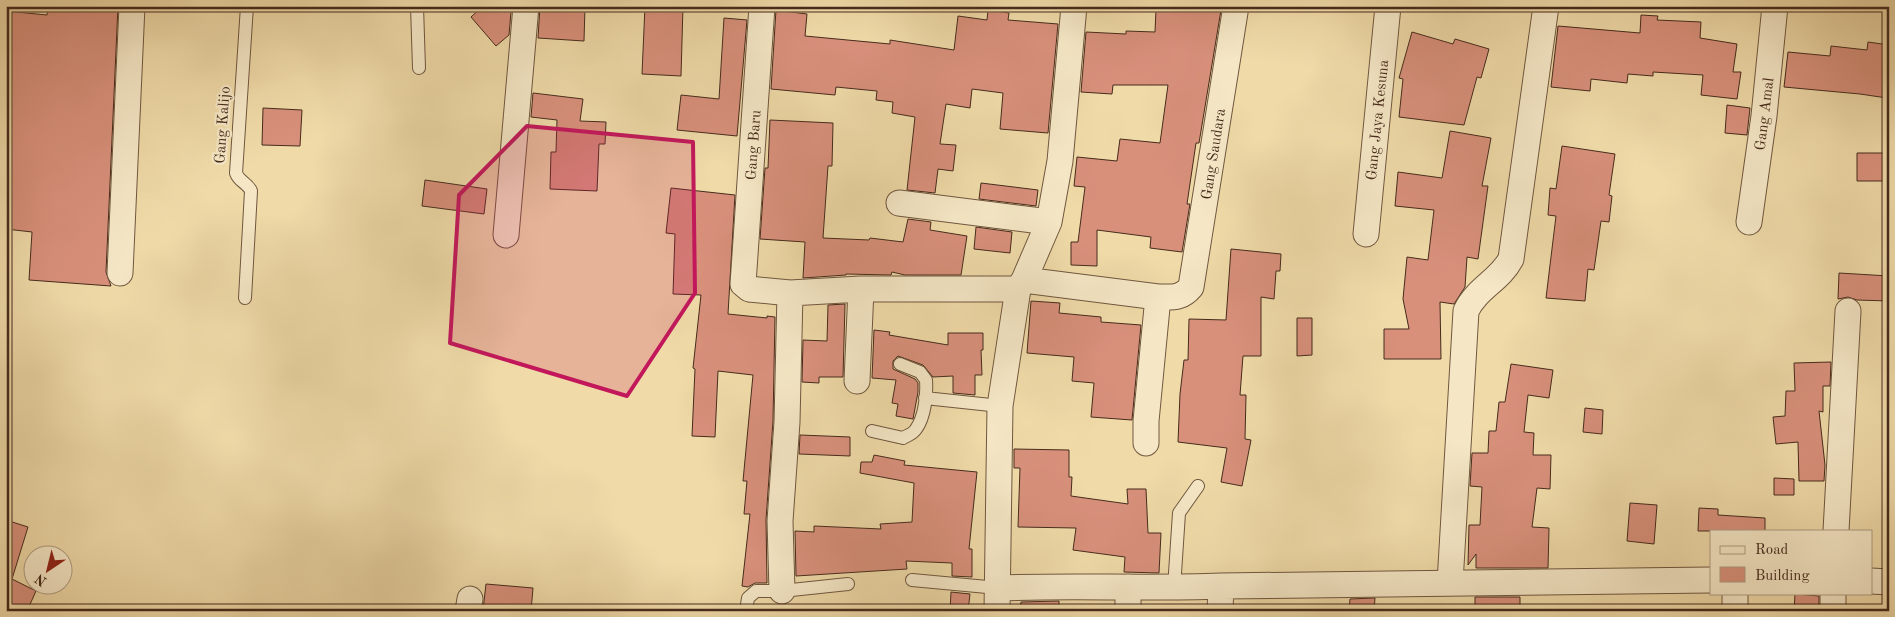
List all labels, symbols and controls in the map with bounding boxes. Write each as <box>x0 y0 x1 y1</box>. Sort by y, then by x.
street label: Gang Jaya Kesuna <box>1365 59 1392 181</box>
street label: Gang Amal <box>1754 77 1777 152</box>
street label: Gang Kalijo <box>213 86 234 164</box>
street label: Gang Saudara <box>1200 107 1229 201</box>
street label: Gang Baru <box>745 109 764 181</box>
legend <box>1710 530 1872 594</box>
text: Road <box>1755 543 1789 558</box>
north arrow <box>22 544 72 594</box>
text: Building <box>1755 569 1810 584</box>
text: N <box>32 571 50 589</box>

